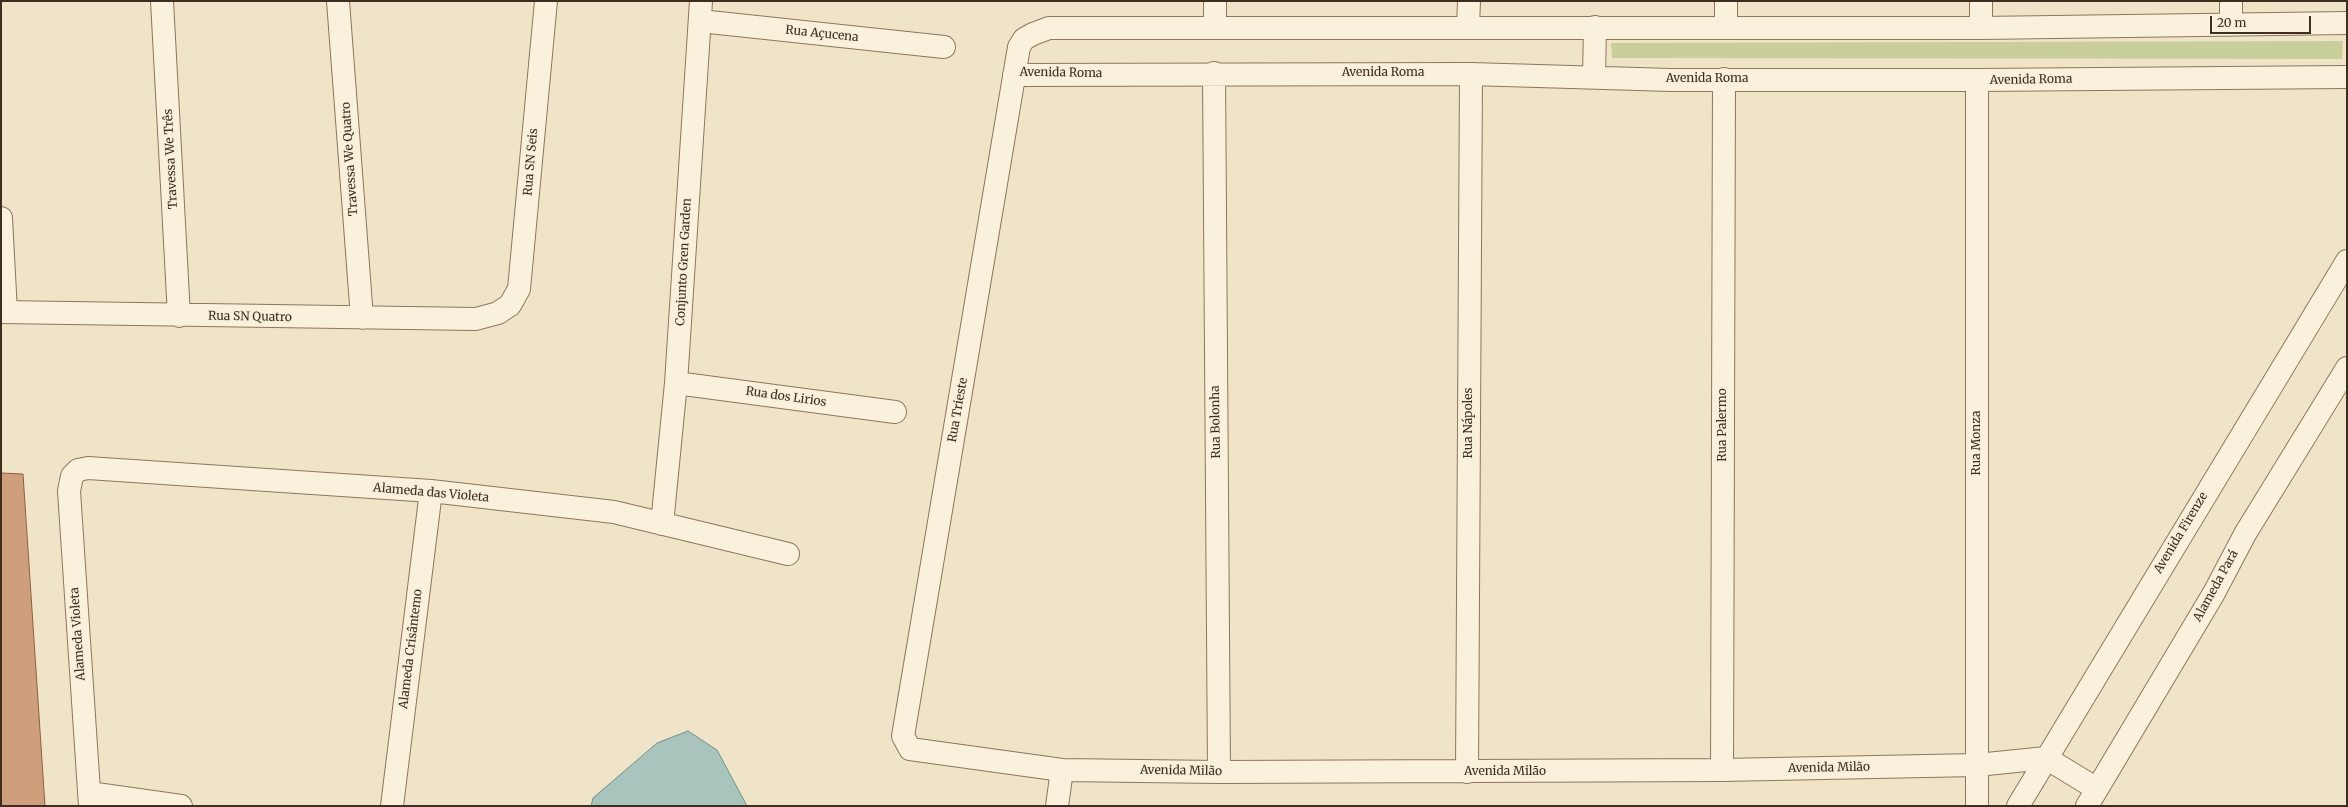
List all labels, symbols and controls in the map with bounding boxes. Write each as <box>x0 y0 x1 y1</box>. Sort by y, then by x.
scale bar <box>2212 8 2313 34</box>
text: 20 m <box>2217 15 2246 30</box>
street label: Rua Açucena <box>785 23 859 45</box>
street label: Avenida Roma <box>1020 65 1102 81</box>
street label: Avenida Roma <box>1342 66 1424 80</box>
street label: Avenida Roma <box>1666 72 1748 86</box>
street label: Avenida Roma <box>1990 72 2072 88</box>
street label: Travessa We Quatro <box>339 101 361 217</box>
street label: Travessa We Três <box>161 109 181 209</box>
street label: Rua SN Seis <box>521 128 541 196</box>
street label: Conjunto Gren Garden <box>673 198 695 326</box>
street label: Rua SN Quatro <box>208 309 292 325</box>
street label: Rua Trieste <box>945 376 971 444</box>
street label: Rua dos Lirios <box>745 384 827 410</box>
street label: Rua Bolonha <box>1208 385 1224 459</box>
street label: Rua Nápoles <box>1462 387 1476 459</box>
street label: Rua Palermo <box>1716 388 1730 462</box>
street label: Rua Monza <box>1970 411 1984 475</box>
street label: Alameda das Violeta <box>373 481 489 505</box>
street label: Avenida Firenze <box>2151 490 2211 576</box>
street label: Alameda Pará <box>2190 548 2242 624</box>
street label: Alameda Violeta <box>68 587 88 681</box>
street label: Alameda Crisântemo <box>397 588 425 710</box>
street label: Avenida Milão <box>1788 760 1870 776</box>
street label: Avenida Milão <box>1140 763 1222 779</box>
street label: Avenida Milão <box>1464 765 1546 779</box>

